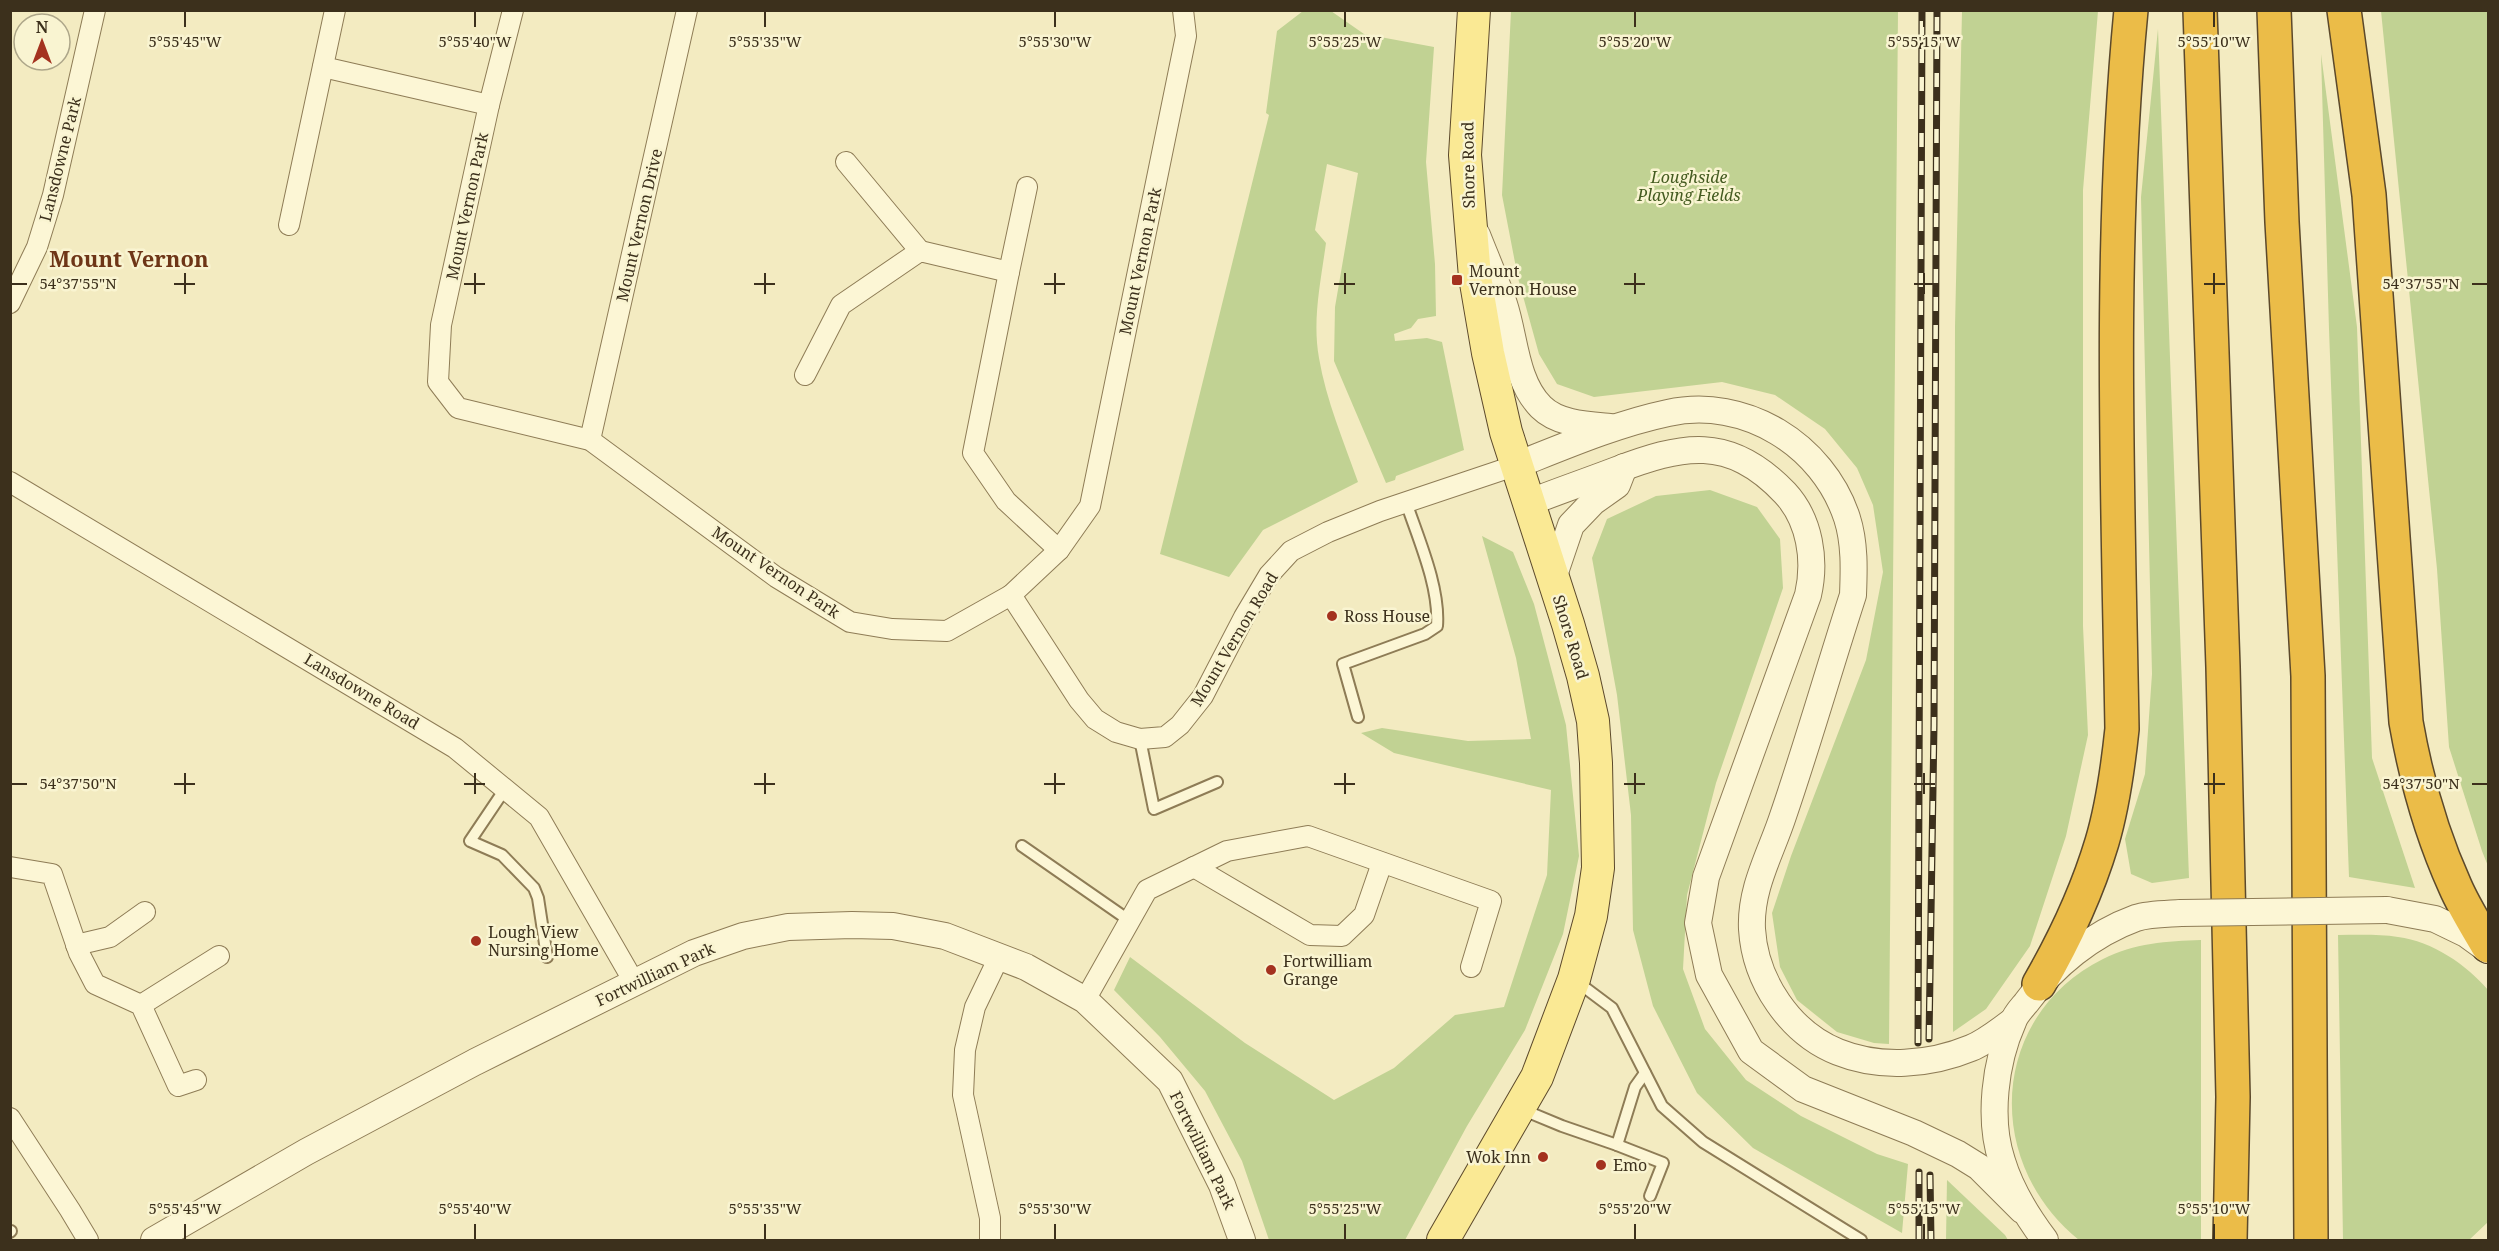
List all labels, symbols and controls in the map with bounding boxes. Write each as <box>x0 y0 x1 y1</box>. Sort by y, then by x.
north arrow <box>12 12 72 72</box>
text: N <box>36 16 49 38</box>
text: 5°55'45"W <box>148 31 222 51</box>
text: 5°55'40"W <box>438 31 512 51</box>
text: 5°55'35"W <box>728 31 802 51</box>
text: 5°55'30"W <box>1018 31 1092 51</box>
text: 5°55'25"W <box>1308 31 1382 51</box>
text: 5°55'20"W <box>1598 31 1672 51</box>
text: 5°55'15"W <box>1887 31 1961 51</box>
text: 5°55'10"W <box>2177 31 2251 51</box>
street label: Lansdowne Park <box>34 94 86 224</box>
street label: Shore Road <box>1456 121 1480 209</box>
street label: Mount Vernon Park <box>441 130 493 282</box>
street label: Mount Vernon Drive <box>611 146 667 304</box>
park label: Loughside Playing Fields <box>1636 166 1741 206</box>
street label: Mount Vernon Park <box>1114 185 1166 337</box>
district label: Mount Vernon <box>49 243 209 273</box>
place label: Mount Vernon House <box>1469 260 1577 300</box>
text: 54°37'55"N <box>39 273 117 293</box>
marker: Mount Vernon House <box>1450 273 1464 287</box>
text: 54°37'55"N <box>2382 273 2460 293</box>
street label: Mount Vernon Park <box>708 521 845 623</box>
street label: Mount Vernon Road <box>1185 568 1283 710</box>
street label: Shore Road <box>1548 592 1594 682</box>
place label: Ross House <box>1344 605 1430 627</box>
marker: Ross House <box>1325 609 1339 623</box>
street label: Lansdowne Road <box>300 648 424 734</box>
text: 54°37'50"N <box>39 773 117 793</box>
text: 54°37'50"N <box>2382 773 2460 793</box>
place label: Lough View Nursing Home <box>488 921 599 961</box>
marker: Lough View Nursing Home <box>469 934 483 948</box>
street label: Fortwilliam Park <box>592 937 719 1011</box>
place label: Fortwilliam Grange <box>1283 950 1372 990</box>
marker: Fortwilliam Grange <box>1264 963 1278 977</box>
street label: Fortwilliam Park <box>1165 1087 1241 1213</box>
place label: Wok Inn <box>1466 1146 1531 1168</box>
marker: Wok Inn <box>1536 1150 1550 1164</box>
place label: Emo <box>1613 1154 1647 1176</box>
marker: Emo <box>1594 1158 1608 1172</box>
text: 5°55'45"W <box>148 1198 222 1218</box>
text: 5°55'40"W <box>438 1198 512 1218</box>
text: 5°55'35"W <box>728 1198 802 1218</box>
text: 5°55'30"W <box>1018 1198 1092 1218</box>
text: 5°55'25"W <box>1308 1198 1382 1218</box>
text: 5°55'20"W <box>1598 1198 1672 1218</box>
text: 5°55'15"W <box>1887 1198 1961 1218</box>
text: 5°55'10"W <box>2177 1198 2251 1218</box>

